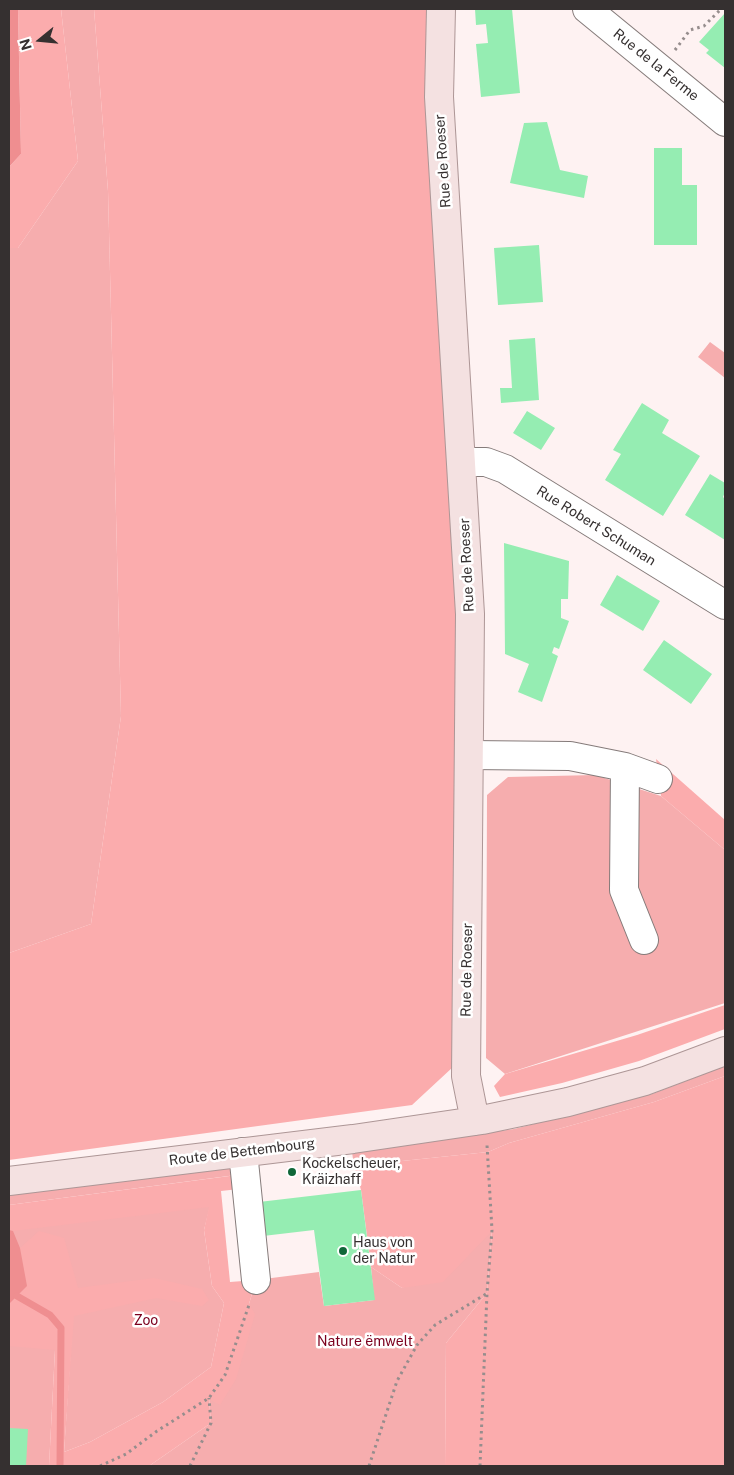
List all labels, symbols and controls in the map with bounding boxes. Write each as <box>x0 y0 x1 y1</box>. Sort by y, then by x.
north arrow <box>15 15 65 65</box>
street label: Rue de la Ferme <box>610 25 702 105</box>
text: N <box>16 37 35 52</box>
street label: Rue de Roeser <box>431 114 455 208</box>
street label: Rue Robert Schuman <box>533 482 659 570</box>
street label: Rue de Roeser <box>456 518 478 612</box>
street label: Rue de Roeser <box>458 923 476 1017</box>
street label: Route de Bettembourg <box>168 1135 316 1169</box>
place label: Kockelscheuer, Kräizhaff <box>302 1156 401 1188</box>
marker: Kockelscheuer, Kräizhaff <box>286 1166 298 1178</box>
place label: Haus von der Natur <box>353 1235 415 1268</box>
marker: Haus von der Natur <box>337 1245 349 1257</box>
park label: Zoo <box>134 1313 158 1329</box>
park label: Nature ëmwelt <box>317 1334 413 1350</box>

